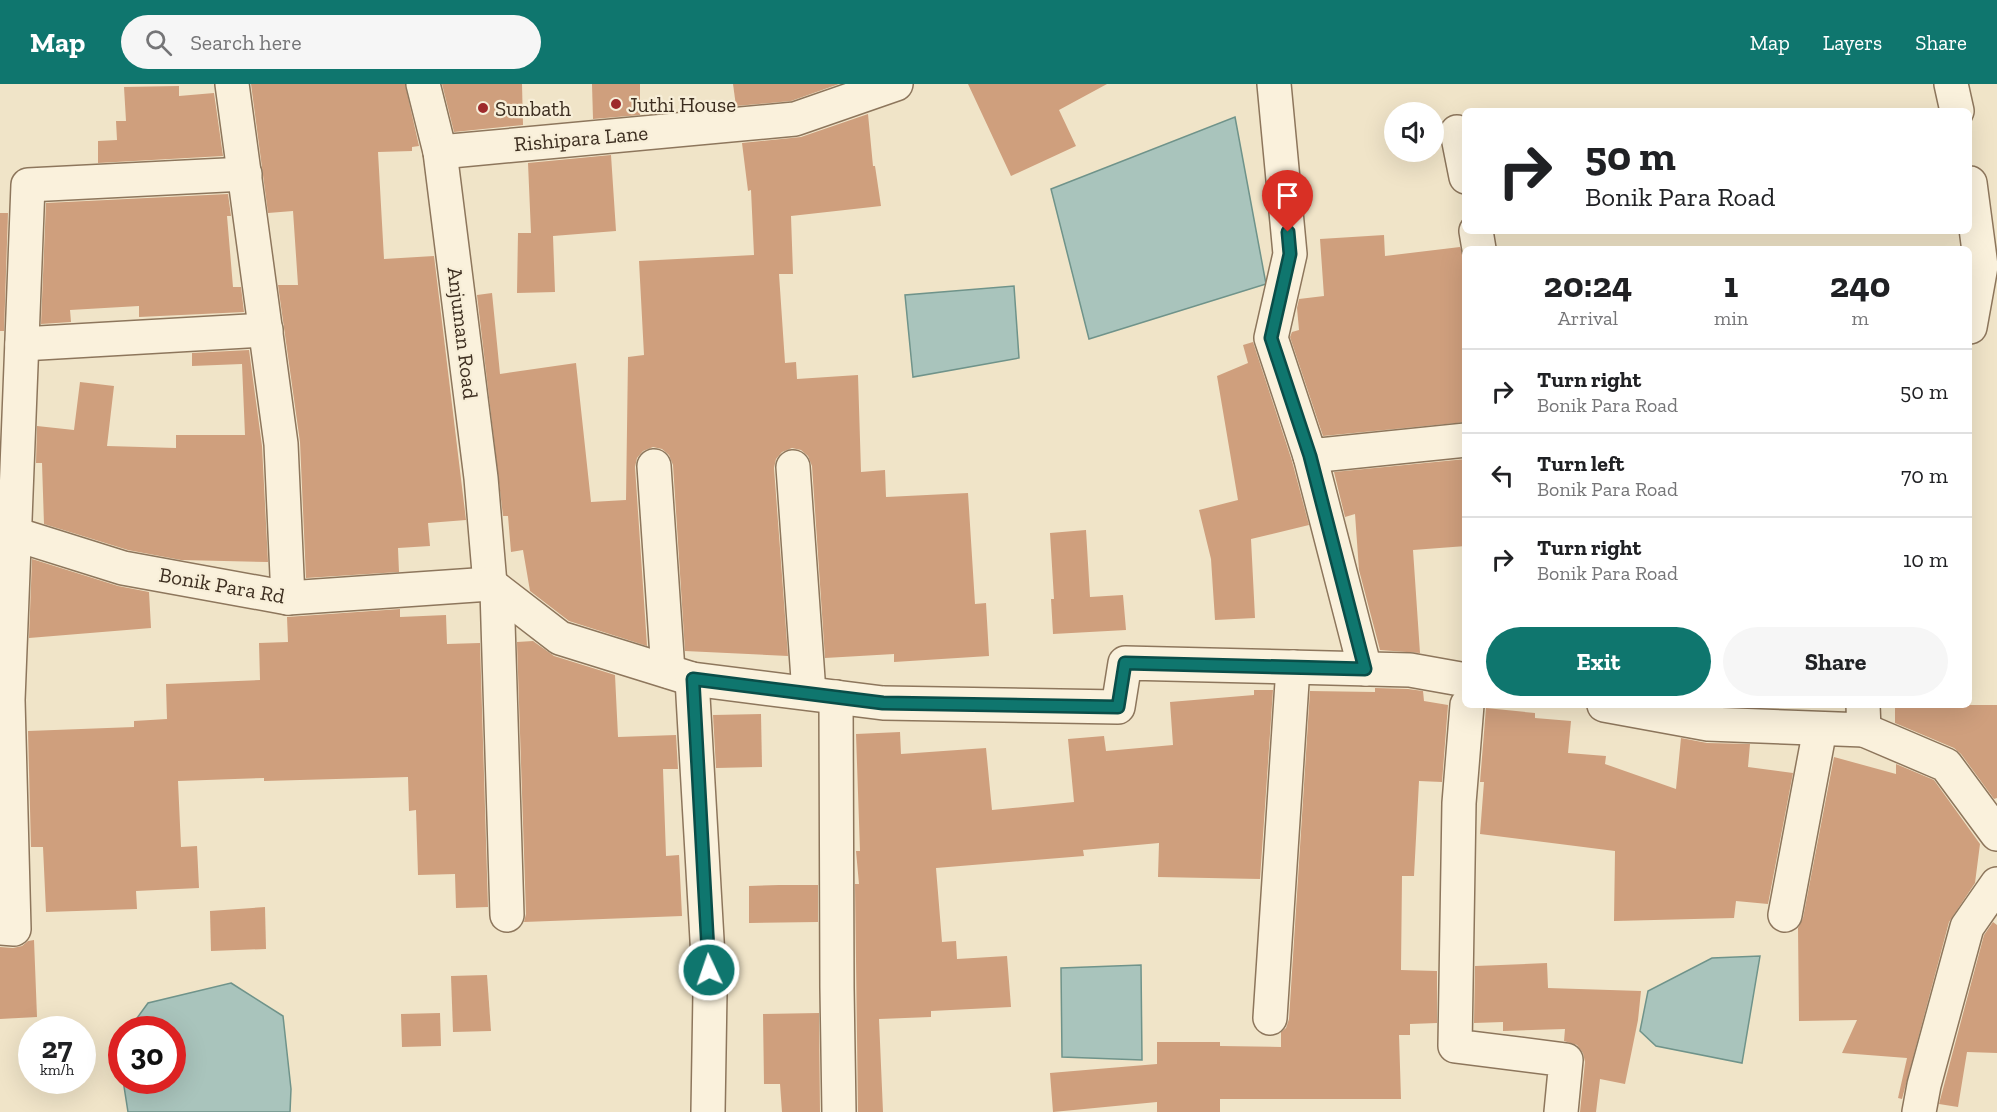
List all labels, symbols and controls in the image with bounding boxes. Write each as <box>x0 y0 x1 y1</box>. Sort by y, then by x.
search box <box>121 15 541 69</box>
text: Map <box>30 26 85 59</box>
icon: search <box>142 26 175 59</box>
text: Search here <box>190 29 302 56</box>
text: Map <box>1750 30 1790 55</box>
text: Layers <box>1823 30 1882 55</box>
text: Share <box>1915 30 1967 55</box>
place label: Juthi House <box>628 92 736 117</box>
place label: Sunbath <box>495 96 571 121</box>
marker: Juthi House <box>609 97 623 111</box>
marker: Sunbath <box>476 101 490 115</box>
map controls <box>1384 102 1444 162</box>
button: sound <box>1384 102 1444 162</box>
street label: Rishipara Lane <box>513 120 649 156</box>
text: 50 m <box>1585 130 1676 181</box>
icon: right <box>1486 132 1564 210</box>
pin <box>1262 170 1313 232</box>
icon: arrive <box>1271 179 1304 212</box>
text: Bonik Para Road <box>1585 181 1775 213</box>
text: 20:24 <box>1544 263 1632 306</box>
text: 1 <box>1724 263 1738 306</box>
text: 240 <box>1830 263 1890 306</box>
street label: Anjuman Road <box>442 266 484 401</box>
text: Arrival <box>1558 306 1618 330</box>
text: min <box>1714 306 1748 330</box>
text: m <box>1851 306 1869 330</box>
text: Turn right <box>1537 366 1641 393</box>
icon: right <box>1486 375 1519 408</box>
text: 50 m <box>1900 378 1948 405</box>
text: Bonik Para Road <box>1537 393 1678 417</box>
text: Turn left <box>1537 450 1624 477</box>
icon: left <box>1486 459 1519 492</box>
text: 70 m <box>1901 462 1948 489</box>
text: Bonik Para Road <box>1537 477 1678 501</box>
text: Turn right <box>1537 534 1641 561</box>
icon: right <box>1486 543 1519 576</box>
text: 10 m <box>1903 546 1948 573</box>
text: Bonik Para Road <box>1537 561 1678 585</box>
street label: Bonik Para Rd <box>157 562 287 608</box>
button: Exit <box>1486 627 1711 696</box>
button: Share <box>1723 627 1948 696</box>
position arrow <box>677 938 741 1002</box>
speed limit sign: 30 <box>108 1016 186 1094</box>
text: 27 <box>42 1030 72 1066</box>
text: km/h <box>40 1061 74 1079</box>

